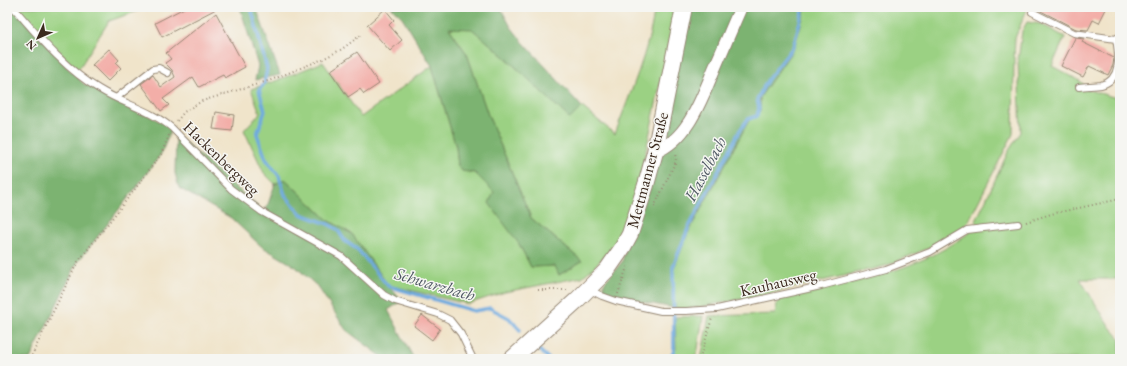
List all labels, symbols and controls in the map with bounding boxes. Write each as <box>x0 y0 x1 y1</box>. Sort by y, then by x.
north arrow <box>18 18 58 58</box>
text: N <box>23 37 39 53</box>
street label: Mettmanner Straße <box>622 110 673 231</box>
street label: Hackenbergweg <box>179 117 265 201</box>
water label: Hasselbach <box>678 132 731 206</box>
water label: Schwarzbach <box>391 262 478 306</box>
street label: Kauhausweg <box>738 263 819 301</box>

